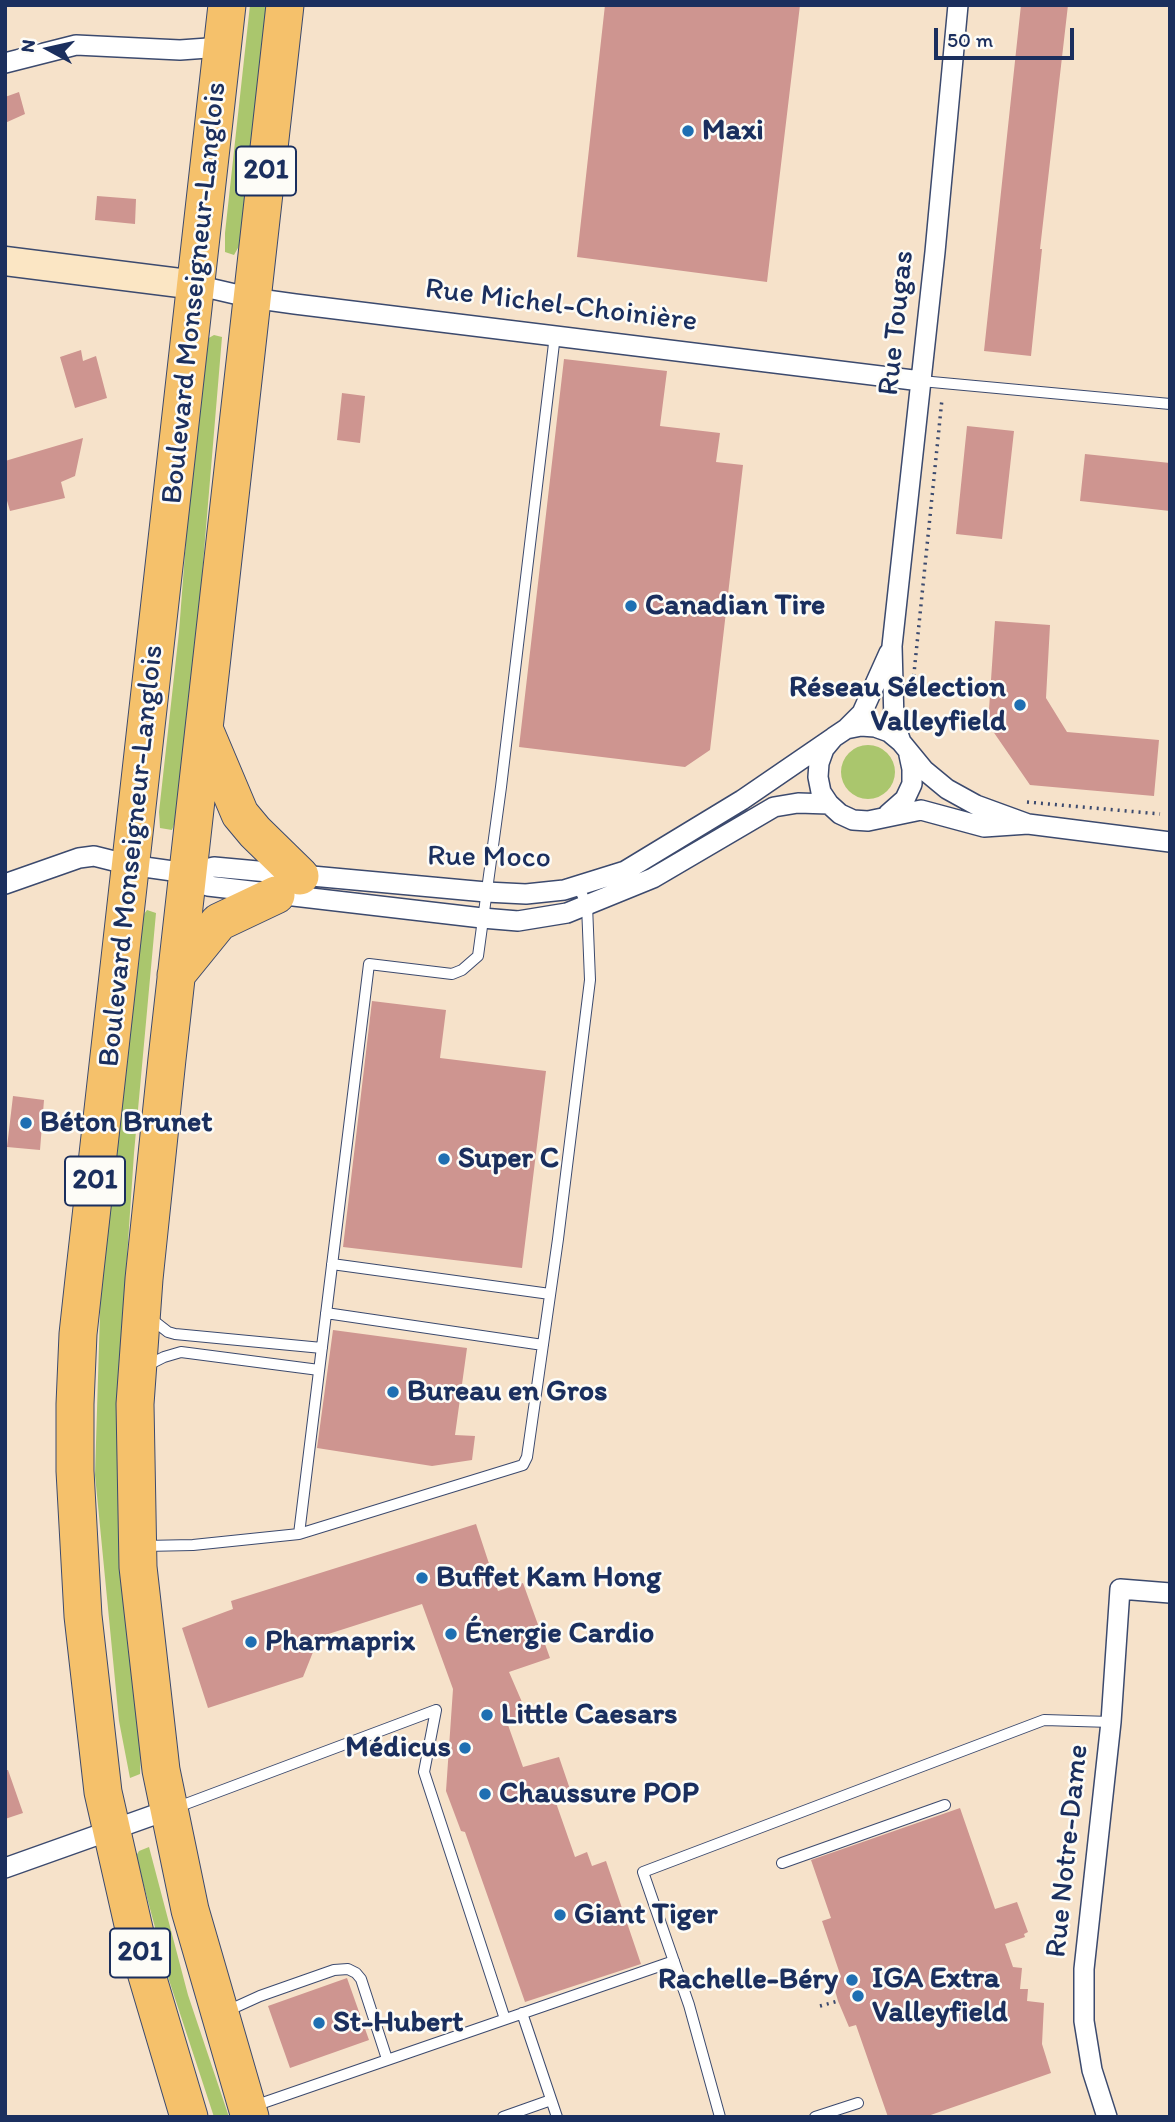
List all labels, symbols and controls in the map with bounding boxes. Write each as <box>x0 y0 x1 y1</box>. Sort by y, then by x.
north arrow <box>14 14 84 84</box>
scale bar <box>937 14 1077 58</box>
text: 50 m <box>947 27 993 52</box>
text: N <box>15 38 40 54</box>
street label: Boulevard Monseigneur-Langlois <box>155 80 235 506</box>
place label: Maxi <box>702 113 764 149</box>
marker: Maxi <box>680 123 696 139</box>
road number: 201 <box>236 146 296 196</box>
street label: Rue Tougas <box>871 249 923 397</box>
street label: Rue Michel-Choinière <box>423 271 699 341</box>
place label: Canadian Tire <box>645 588 825 624</box>
marker: Canadian Tire <box>623 598 639 614</box>
street label: Boulevard Monseigneur-Langlois <box>92 643 172 1069</box>
place label: Réseau Sélection Valleyfield <box>789 670 1006 740</box>
marker: Réseau Sélection Valleyfield <box>1012 697 1028 713</box>
street label: Rue Moco <box>427 839 551 877</box>
place label: Béton Brunet <box>40 1105 212 1141</box>
marker: Béton Brunet <box>18 1115 34 1131</box>
place label: Super C <box>458 1141 559 1177</box>
marker: Super C <box>436 1151 452 1167</box>
road number: 201 <box>65 1156 125 1206</box>
place label: Bureau en Gros <box>407 1374 607 1410</box>
marker: Bureau en Gros <box>385 1384 401 1400</box>
place label: Buffet Kam Hong <box>436 1560 661 1596</box>
marker: Buffet Kam Hong <box>414 1570 430 1586</box>
place label: Énergie Cardio <box>465 1616 654 1652</box>
place label: Pharmaprix <box>265 1624 415 1660</box>
marker: Énergie Cardio <box>443 1626 459 1642</box>
marker: Pharmaprix <box>243 1634 259 1650</box>
place label: Little Caesars <box>501 1697 678 1733</box>
marker: Little Caesars <box>479 1707 495 1723</box>
place label: Médicus <box>345 1730 451 1766</box>
marker: Médicus <box>457 1740 473 1756</box>
street label: Rue Notre-Dame <box>1039 1743 1097 1959</box>
place label: Chaussure POP <box>499 1776 699 1812</box>
marker: Chaussure POP <box>477 1786 493 1802</box>
place label: Giant Tiger <box>574 1897 718 1933</box>
marker: Giant Tiger <box>552 1907 568 1923</box>
road number: 201 <box>110 1928 170 1978</box>
place label: IGA Extra Valleyfield <box>872 1961 1008 2032</box>
place label: Rachelle-Béry <box>658 1962 838 1998</box>
marker: Rachelle-Béry <box>844 1972 860 1988</box>
marker: IGA Extra Valleyfield <box>850 1988 866 2004</box>
place label: St-Hubert <box>333 2005 464 2041</box>
marker: St-Hubert <box>311 2015 327 2031</box>

